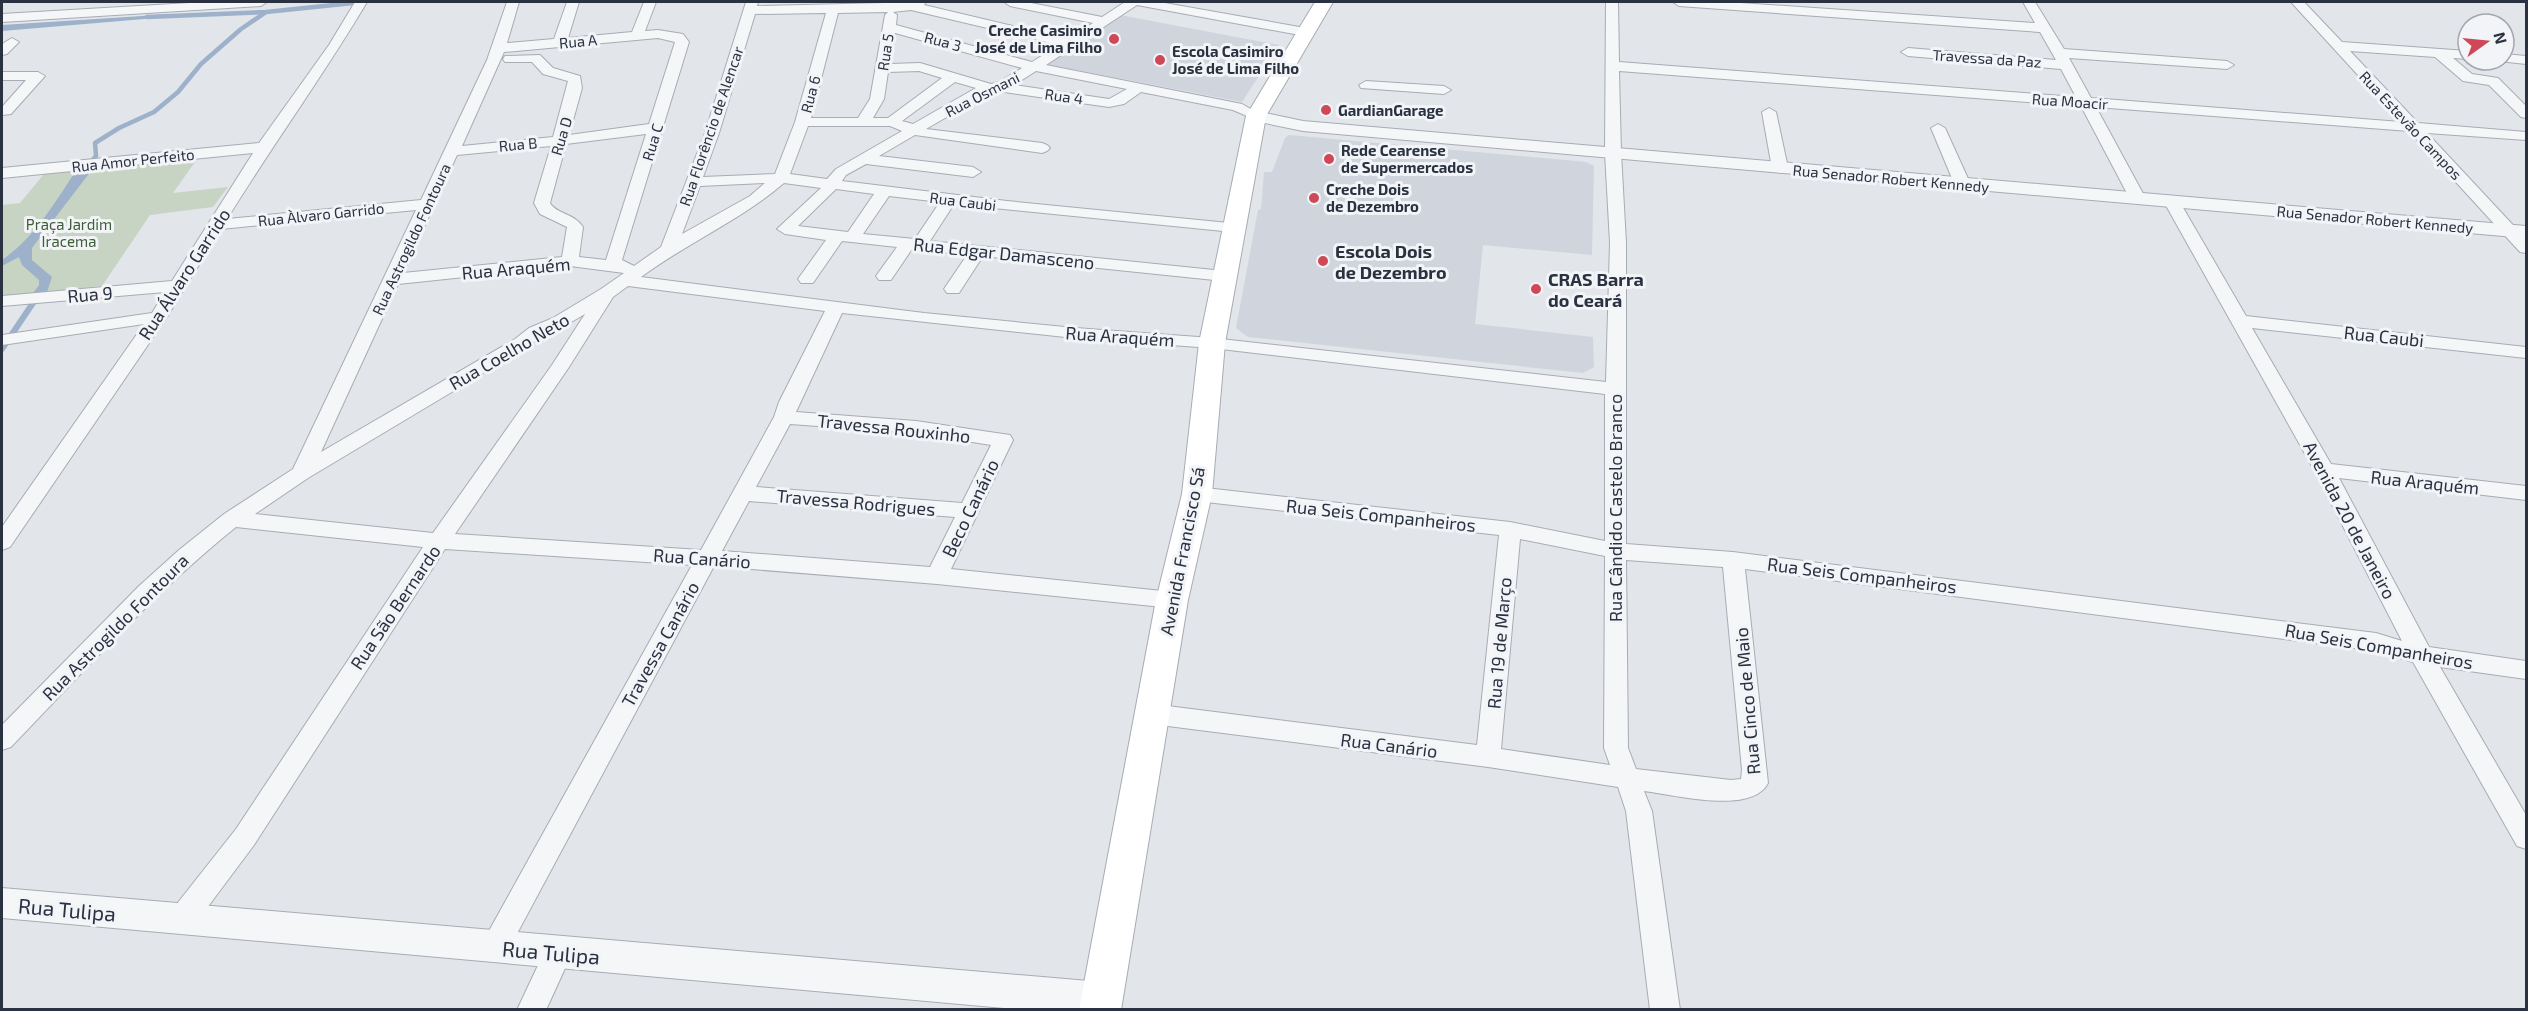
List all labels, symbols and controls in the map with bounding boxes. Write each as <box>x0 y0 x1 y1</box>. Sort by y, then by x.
north arrow <box>2456 12 2516 72</box>
place label: Creche Casimiro José de Lima Filho <box>975 21 1102 56</box>
street label: Rua 3 <box>922 27 964 55</box>
street label: Rua A <box>558 30 599 52</box>
text: N <box>2490 30 2512 46</box>
street label: Rua 5 <box>873 32 897 72</box>
marker: Creche Casimiro José de Lima Filho <box>1107 32 1121 46</box>
place label: Escola Casimiro José de Lima Filho <box>1172 42 1299 77</box>
street label: Rua Florêncio de Alencar <box>675 44 747 208</box>
street label: Travessa da Paz <box>1932 45 2042 71</box>
marker: Escola Casimiro José de Lima Filho <box>1153 53 1167 67</box>
street label: Rua Estevão Campos <box>2356 67 2466 183</box>
street label: Rua Osmani <box>942 68 1022 120</box>
street label: Rua 6 <box>796 73 824 115</box>
street label: Rua 4 <box>1044 84 1084 108</box>
street label: Rua Moacir <box>2031 89 2109 113</box>
place label: GardianGarage <box>1338 101 1444 119</box>
marker: GardianGarage <box>1319 103 1333 117</box>
street label: Rua D <box>547 115 575 157</box>
street label: Rua C <box>638 121 666 163</box>
street label: Rua B <box>498 133 538 155</box>
place label: Rede Cearense de Supermercados <box>1341 141 1473 176</box>
street label: Rua Amor Perfeito <box>71 145 195 175</box>
marker: Rede Cearense de Supermercados <box>1322 152 1336 166</box>
street label: Rua Astrogildo Fontoura <box>368 160 454 318</box>
street label: Rua Senador Robert Kennedy <box>1792 160 1990 196</box>
place label: Creche Dois de Dezembro <box>1326 180 1419 215</box>
street label: Rua Caubi <box>929 188 997 214</box>
marker: Creche Dois de Dezembro <box>1307 191 1321 205</box>
street label: Rua Àlvaro Garrido <box>257 198 385 230</box>
street label: Rua Senador Robert Kennedy <box>2276 201 2474 237</box>
street label: Rua Álvaro Garrido <box>133 204 235 344</box>
park label: Praça Jardim Iracema <box>26 215 112 250</box>
street label: Rua Edgar Damasceno <box>912 233 1096 273</box>
place label: Escola Dois de Dezembro <box>1335 240 1447 283</box>
street label: Rua Araquém <box>461 252 571 284</box>
marker: Escola Dois de Dezembro <box>1316 254 1330 268</box>
place label: CRAS Barra do Ceará <box>1548 268 1644 311</box>
street label: Rua 9 <box>66 281 114 307</box>
marker: CRAS Barra do Ceará <box>1529 282 1543 296</box>
street label: Rua Coelho Neto <box>445 308 573 394</box>
street label: Rua Araquém <box>1065 321 1175 351</box>
street label: Rua Caubi <box>2343 321 2425 351</box>
street label: Rua Cândido Castelo Branco <box>1604 394 1626 622</box>
street label: Travessa Rouxinho <box>816 409 972 447</box>
street label: Avenida 20 de Janeiro <box>2299 437 2401 603</box>
street label: Beco Canário <box>937 455 1003 561</box>
street label: Avenida Francisco Sá <box>1155 465 1209 637</box>
street label: Rua Araquém <box>2370 465 2480 499</box>
street label: Travessa Rodrigues <box>776 484 936 520</box>
street label: Rua Seis Companheiros <box>1285 494 1477 536</box>
street label: Rua São Bernardo <box>345 541 445 673</box>
street label: Rua Canário <box>653 544 751 572</box>
street label: Rua Astrogildo Fontoura <box>37 549 193 705</box>
street label: Rua Seis Companheiros <box>1766 552 1958 598</box>
street label: Rua 19 de Março <box>1482 576 1517 710</box>
street label: Travessa Canário <box>617 578 703 710</box>
street label: Rua Seis Companheiros <box>2283 619 2475 673</box>
street label: Rua Cinco de Maio <box>1730 626 1764 776</box>
street label: Rua Canário <box>1339 728 1439 762</box>
street label: Rua Tulipa <box>17 892 117 926</box>
street label: Rua Tulipa <box>501 935 601 969</box>

